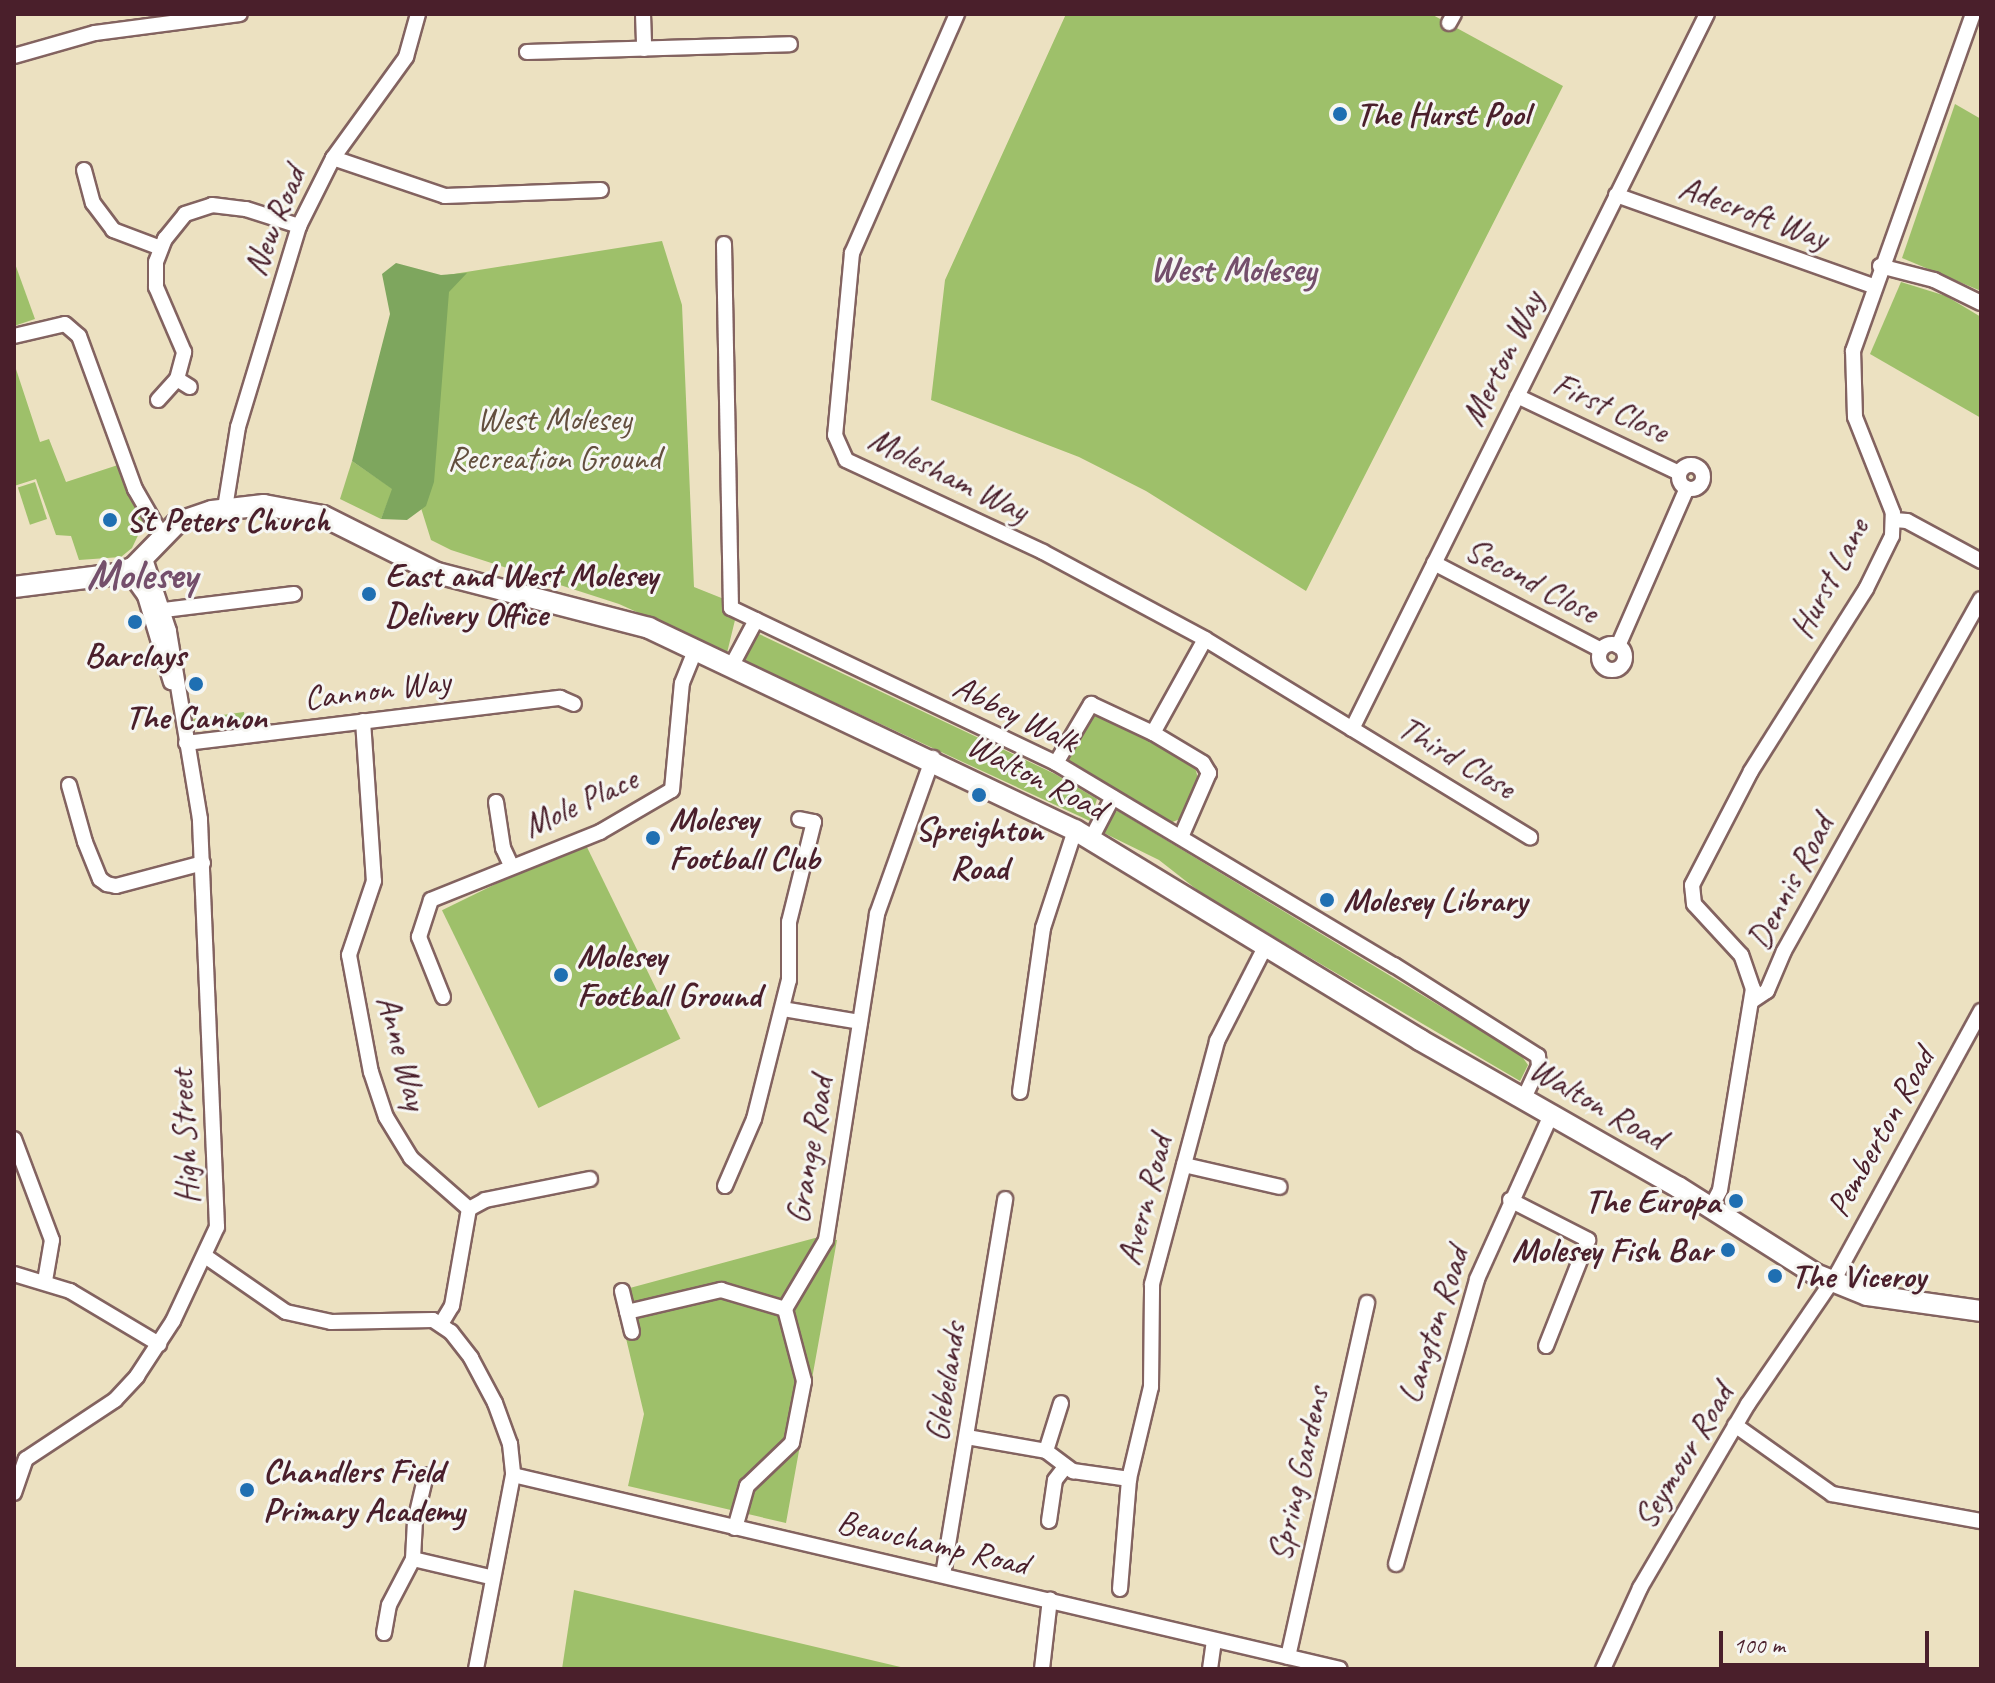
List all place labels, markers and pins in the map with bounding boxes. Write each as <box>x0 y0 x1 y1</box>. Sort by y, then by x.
place label: The Hurst Pool <box>1356 94 1529 134</box>
marker: The Hurst Pool <box>1331 105 1349 123</box>
place label: St Peters Church <box>126 500 331 540</box>
marker: St Peters Church <box>101 511 119 529</box>
place label: East and West Molesey Delivery Office <box>385 554 659 634</box>
marker: East and West Molesey Delivery Office <box>360 585 378 603</box>
marker: Barclays <box>126 613 144 631</box>
place label: Barclays <box>85 635 185 675</box>
marker: The Cannon <box>187 675 205 693</box>
place label: The Cannon <box>125 697 267 737</box>
marker: Spreighton Road <box>970 786 988 804</box>
place label: Molesey Football Club <box>669 798 820 878</box>
place label: Spreighton Road <box>915 808 1043 888</box>
marker: Molesey Football Club <box>644 829 662 847</box>
place label: Molesey Library <box>1343 880 1527 920</box>
marker: Molesey Library <box>1318 891 1336 909</box>
place label: Molesey Football Ground <box>577 935 761 1014</box>
marker: Molesey Football Ground <box>552 966 570 984</box>
place label: The Europa <box>1586 1181 1720 1221</box>
marker: The Europa <box>1727 1192 1745 1210</box>
place label: Molesey Fish Bar <box>1511 1230 1712 1270</box>
marker: Molesey Fish Bar <box>1719 1241 1737 1259</box>
place label: The Viceroy <box>1791 1256 1926 1296</box>
marker: The Viceroy <box>1766 1267 1784 1285</box>
place label: Chandlers Field Primary Academy <box>263 1450 466 1530</box>
marker: Chandlers Field Primary Academy <box>238 1481 256 1499</box>

